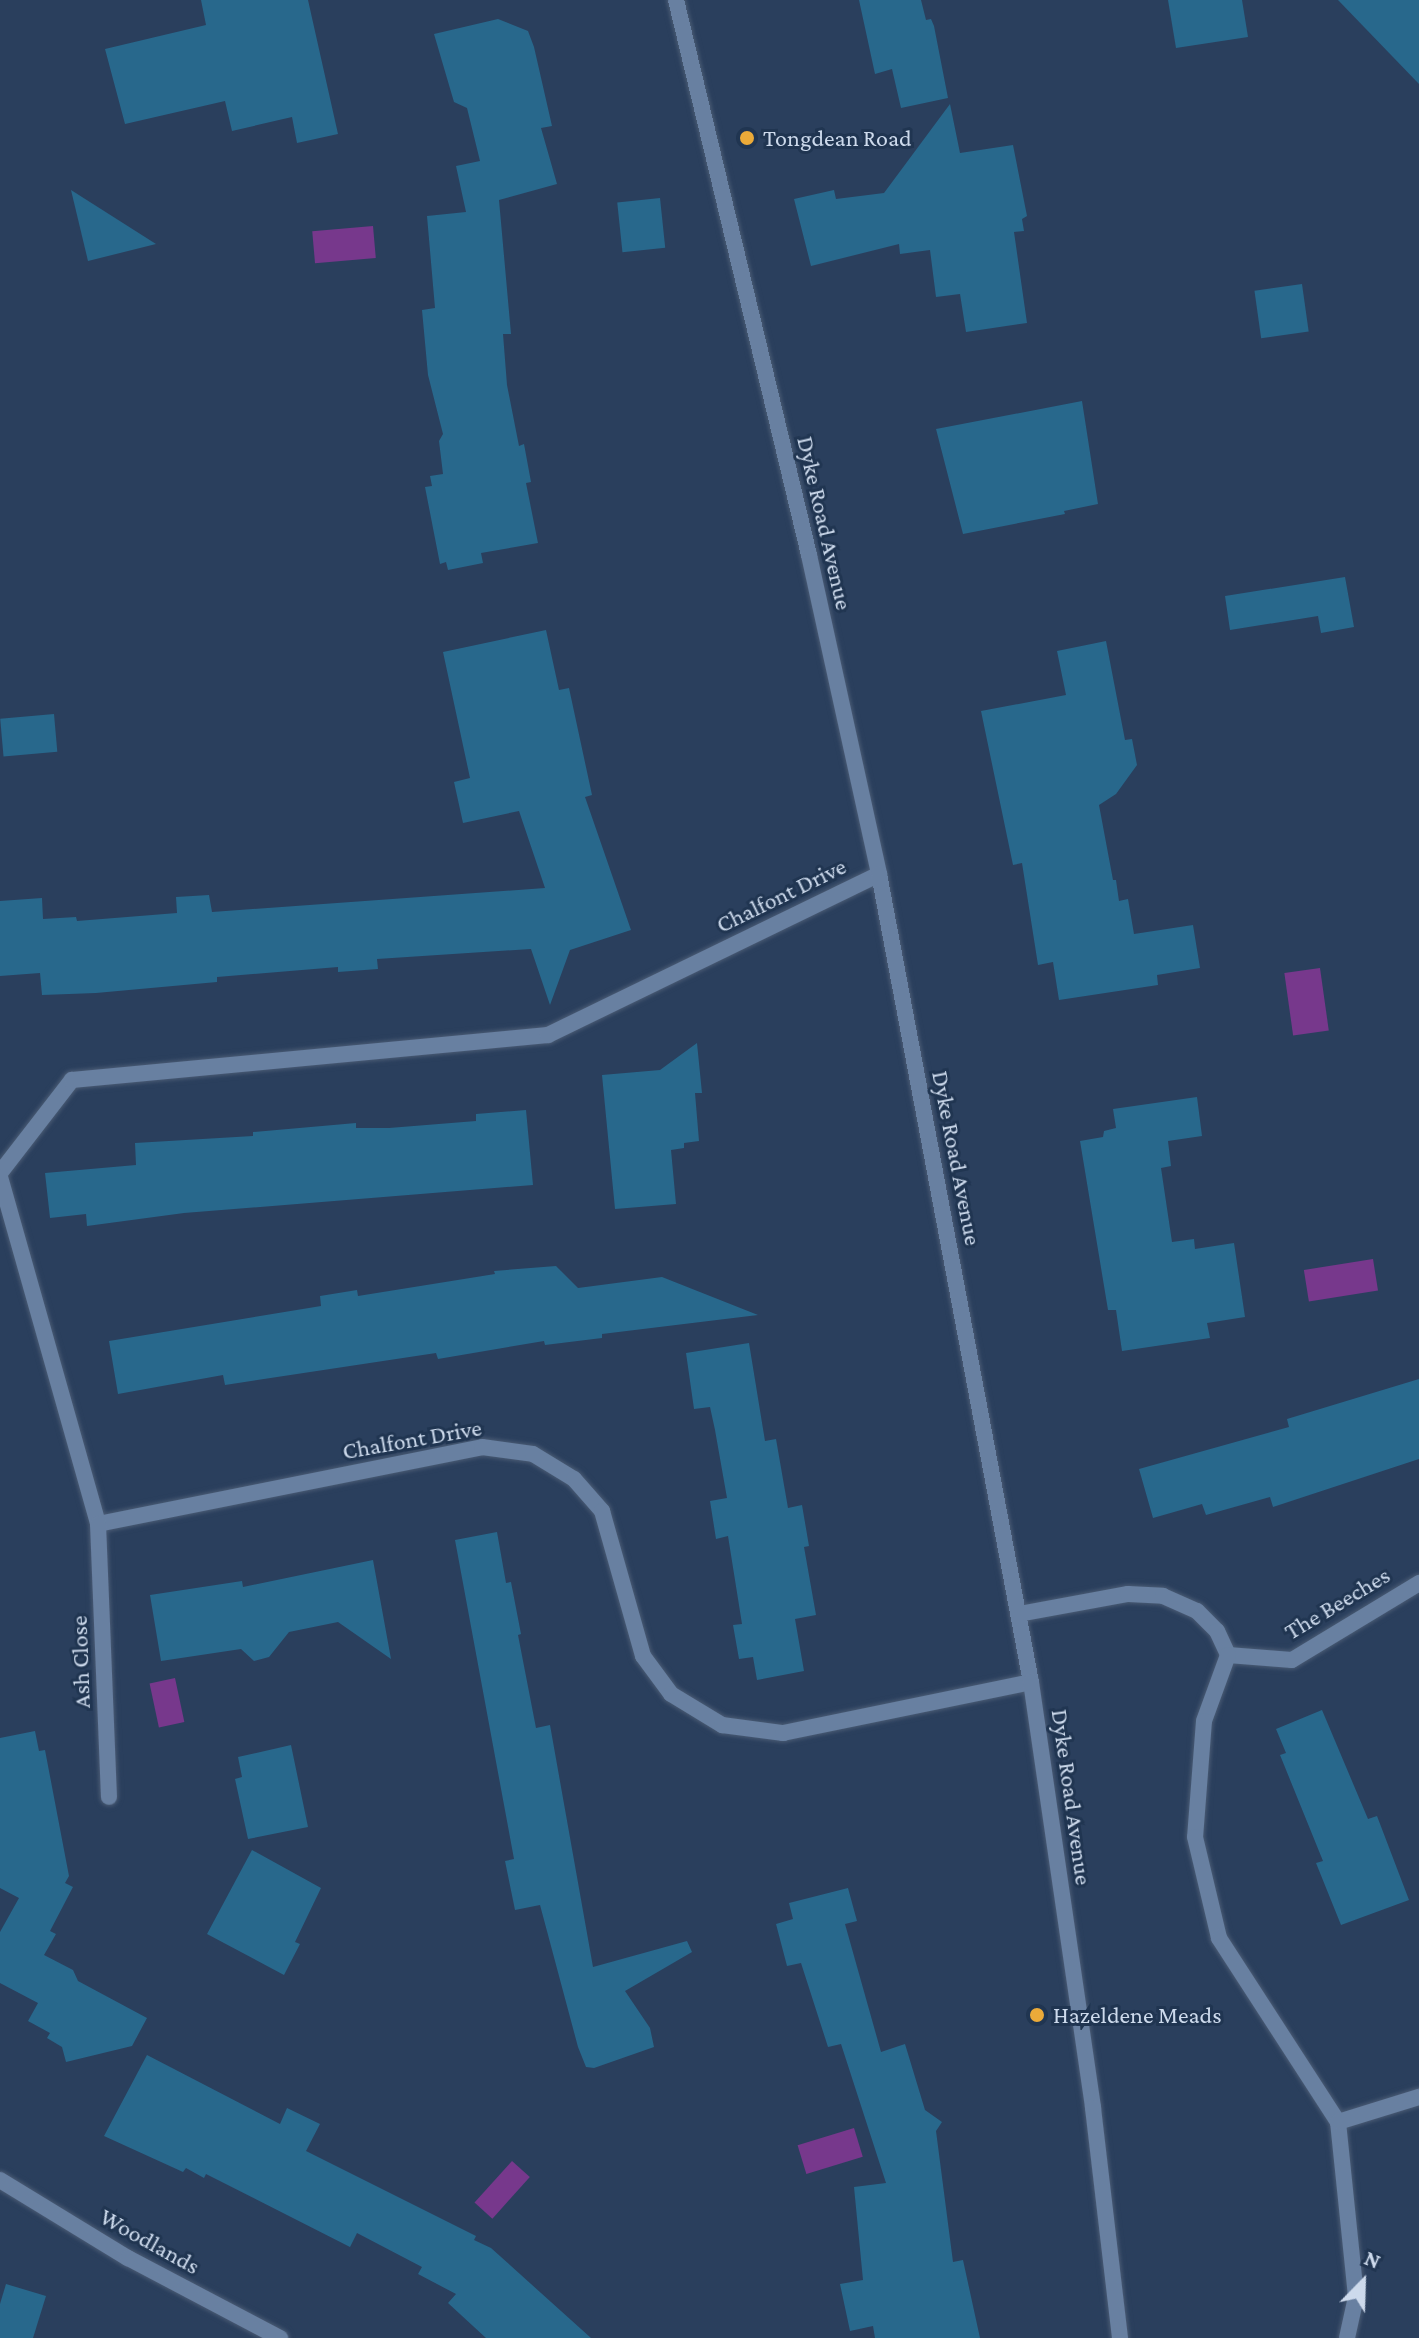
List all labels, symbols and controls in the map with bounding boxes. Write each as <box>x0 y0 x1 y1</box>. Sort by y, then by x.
place label: Tongdean Road <box>763 124 912 152</box>
marker: Tongdean Road <box>738 129 756 147</box>
street label: Dyke Road Avenue <box>791 433 859 613</box>
street label: Chalfont Drive <box>711 851 851 939</box>
street label: Dyke Road Avenue <box>926 1068 988 1248</box>
street label: Chalfont Drive <box>340 1413 484 1465</box>
street label: The Beeches <box>1279 1560 1395 1646</box>
street label: Ash Close <box>64 1615 96 1709</box>
street label: Dyke Road Avenue <box>1045 1707 1099 1887</box>
place label: Hazeldene Meads <box>1053 2001 1222 2029</box>
marker: Hazeldene Meads <box>1028 2006 1046 2024</box>
street label: Woodlands <box>95 2202 205 2280</box>
north arrow <box>1323 2242 1403 2322</box>
text: N <box>1361 2245 1384 2274</box>

